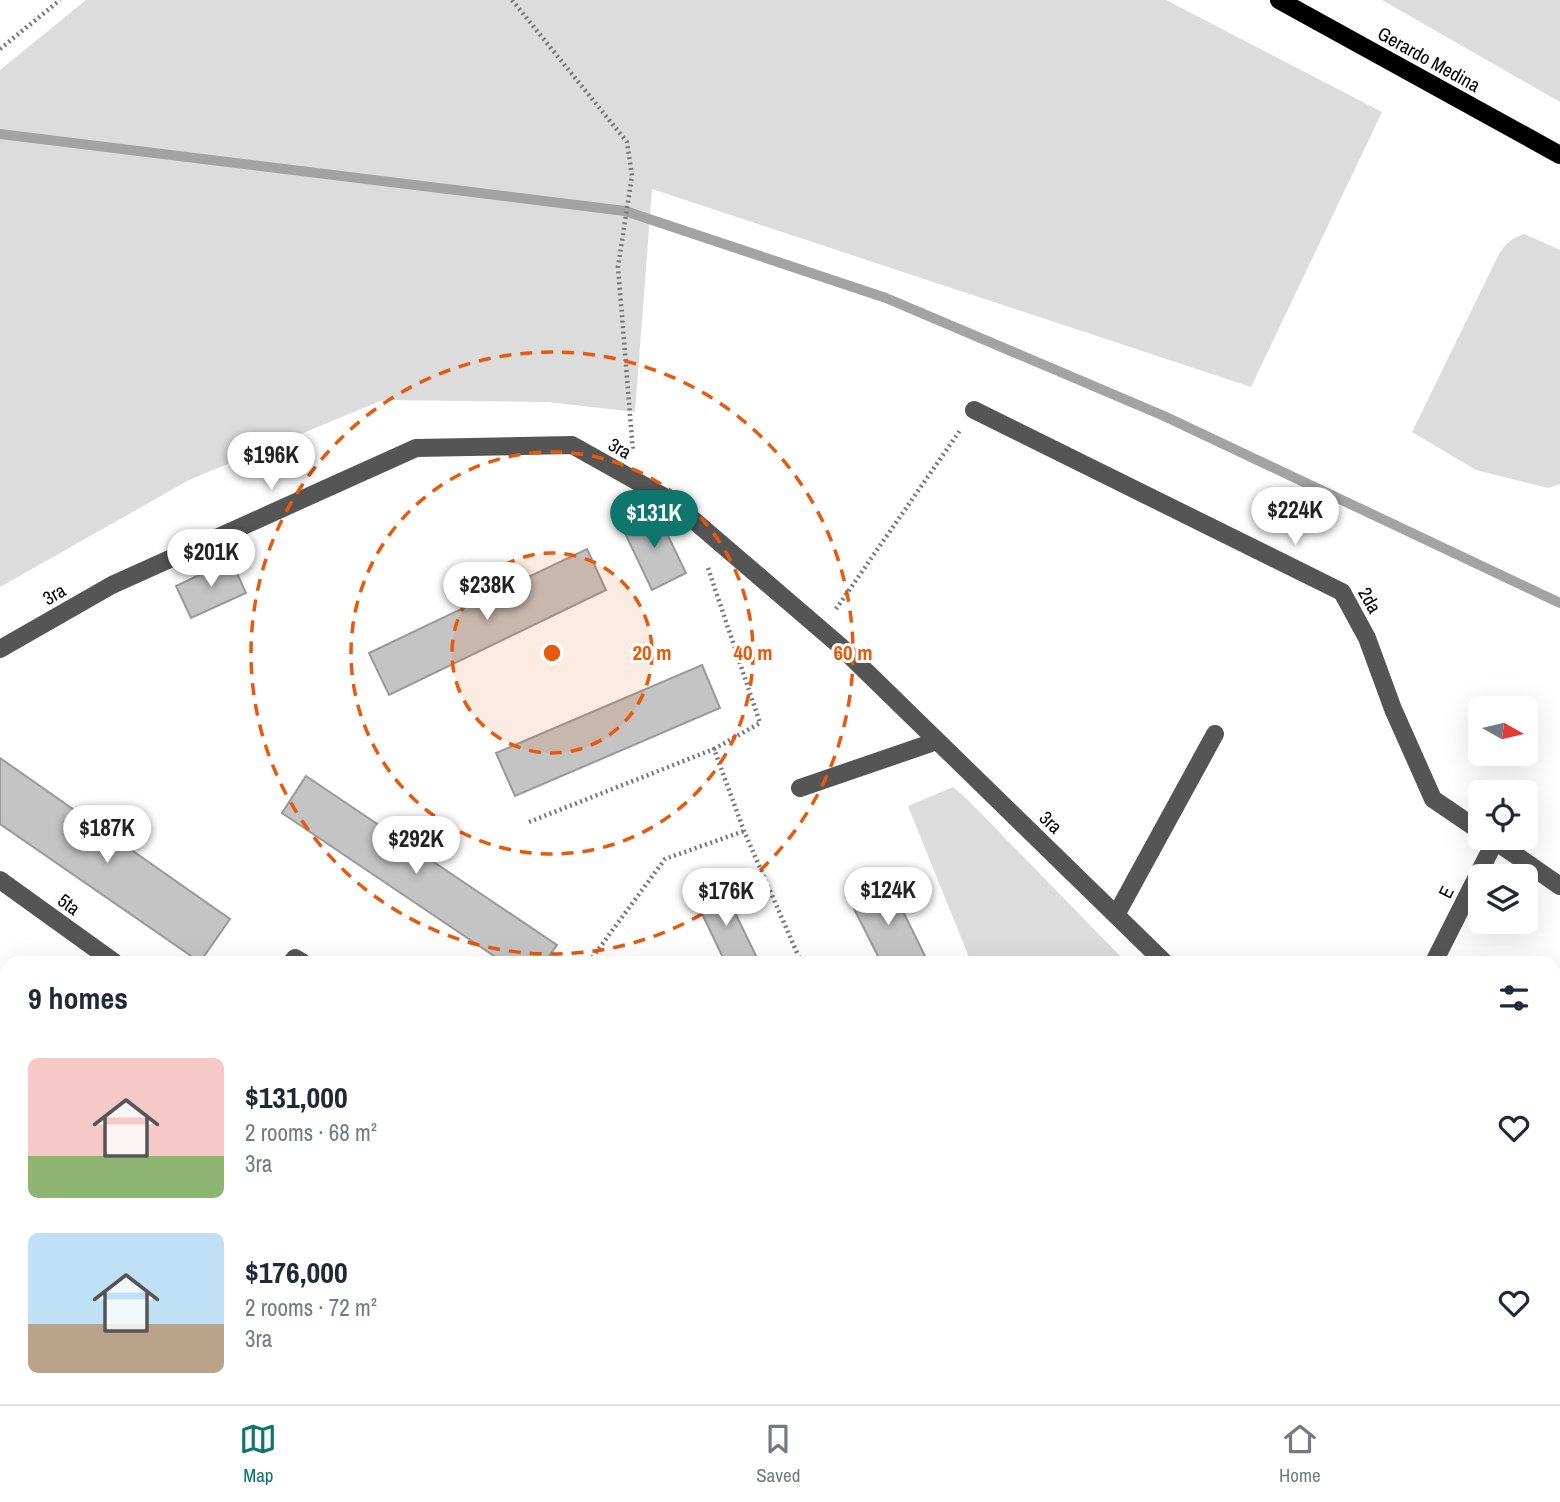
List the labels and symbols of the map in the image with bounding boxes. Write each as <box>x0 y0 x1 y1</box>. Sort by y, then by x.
street label: Gerardo Medina <box>1373 20 1485 98</box>
street label: 3ra <box>604 431 637 465</box>
pin: $196K <box>222 433 320 492</box>
pin: $224K <box>1246 488 1344 547</box>
pin: $131K <box>605 490 703 550</box>
pin: $201K <box>162 530 260 589</box>
pin: $238K <box>438 562 536 622</box>
street label: 3ra <box>38 577 71 611</box>
street label: 2da <box>1352 582 1388 618</box>
text: 20 m <box>632 638 672 667</box>
text: 40 m <box>733 638 773 667</box>
text: 60 m <box>833 638 873 667</box>
centre of rings <box>540 641 564 665</box>
north arrow <box>1468 696 1538 766</box>
street label: 3ra <box>1034 805 1068 839</box>
pin: $187K <box>58 806 156 865</box>
pin: $292K <box>367 816 465 876</box>
pin: $124K <box>839 867 937 927</box>
pin: $176K <box>677 869 775 928</box>
street label: E <box>1432 881 1460 903</box>
street label: 5ta <box>53 887 86 921</box>

